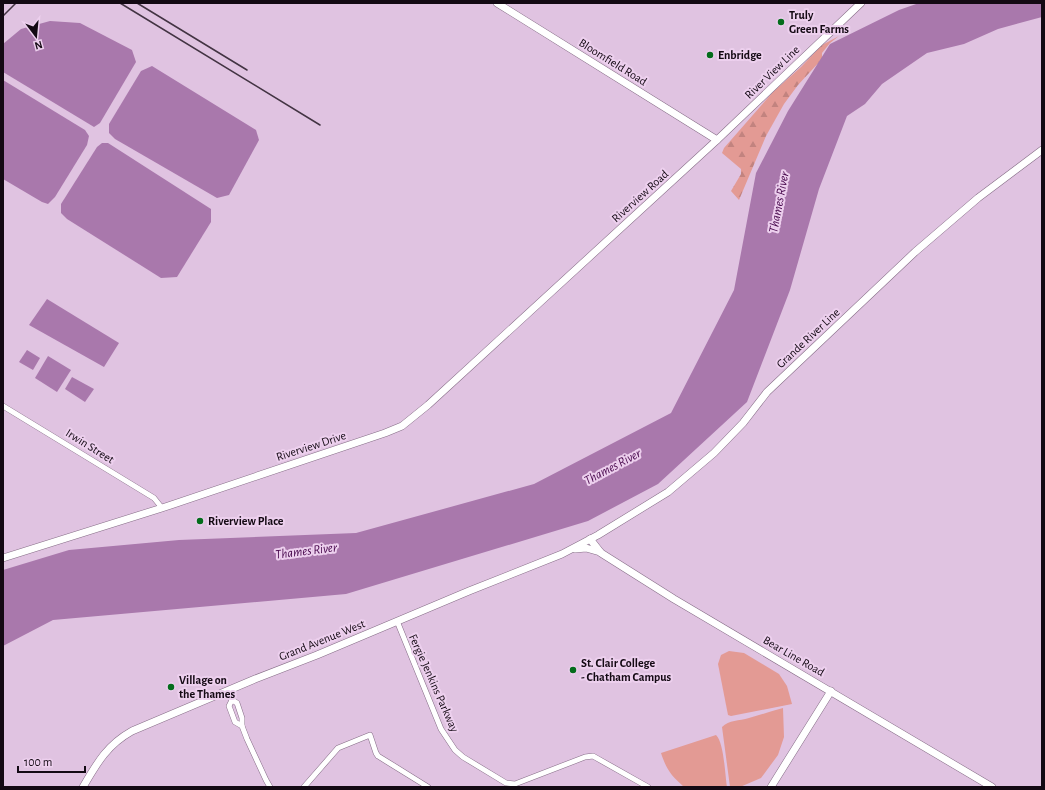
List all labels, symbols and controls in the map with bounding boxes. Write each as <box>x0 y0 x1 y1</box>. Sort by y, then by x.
place label: Truly Green Farms <box>789 9 849 35</box>
north arrow <box>16 16 56 56</box>
marker: Truly Green Farms <box>776 17 786 27</box>
street label: Bloomfield Road <box>577 36 649 88</box>
text: N <box>33 39 44 51</box>
street label: River View Line <box>742 43 802 101</box>
place label: Enbridge <box>718 49 762 61</box>
marker: Enbridge <box>705 50 715 60</box>
street label: Riverview Road <box>609 168 671 224</box>
water label: Thames River <box>767 170 792 234</box>
street label: Grande River Line <box>774 306 842 370</box>
street label: Irwin Street <box>64 426 116 466</box>
street label: Riverview Drive <box>275 429 347 463</box>
water label: Thames River <box>582 447 644 488</box>
place label: Riverview Place <box>208 515 284 527</box>
marker: Riverview Place <box>195 516 205 526</box>
water label: Thames River <box>275 541 339 562</box>
street label: Grand Avenue West <box>277 617 367 663</box>
street label: Fergie Jenkins Parkway <box>406 632 461 734</box>
street label: Bear Line Road <box>761 634 827 678</box>
place label: St. Clair College - Chatham Campus <box>581 657 672 683</box>
marker: St. Clair College - Chatham Campus <box>568 665 578 675</box>
place label: Village on the Thames <box>179 674 235 700</box>
marker: Village on the Thames <box>166 682 176 692</box>
scale bar <box>18 748 85 774</box>
text: 100 m <box>24 756 52 768</box>

